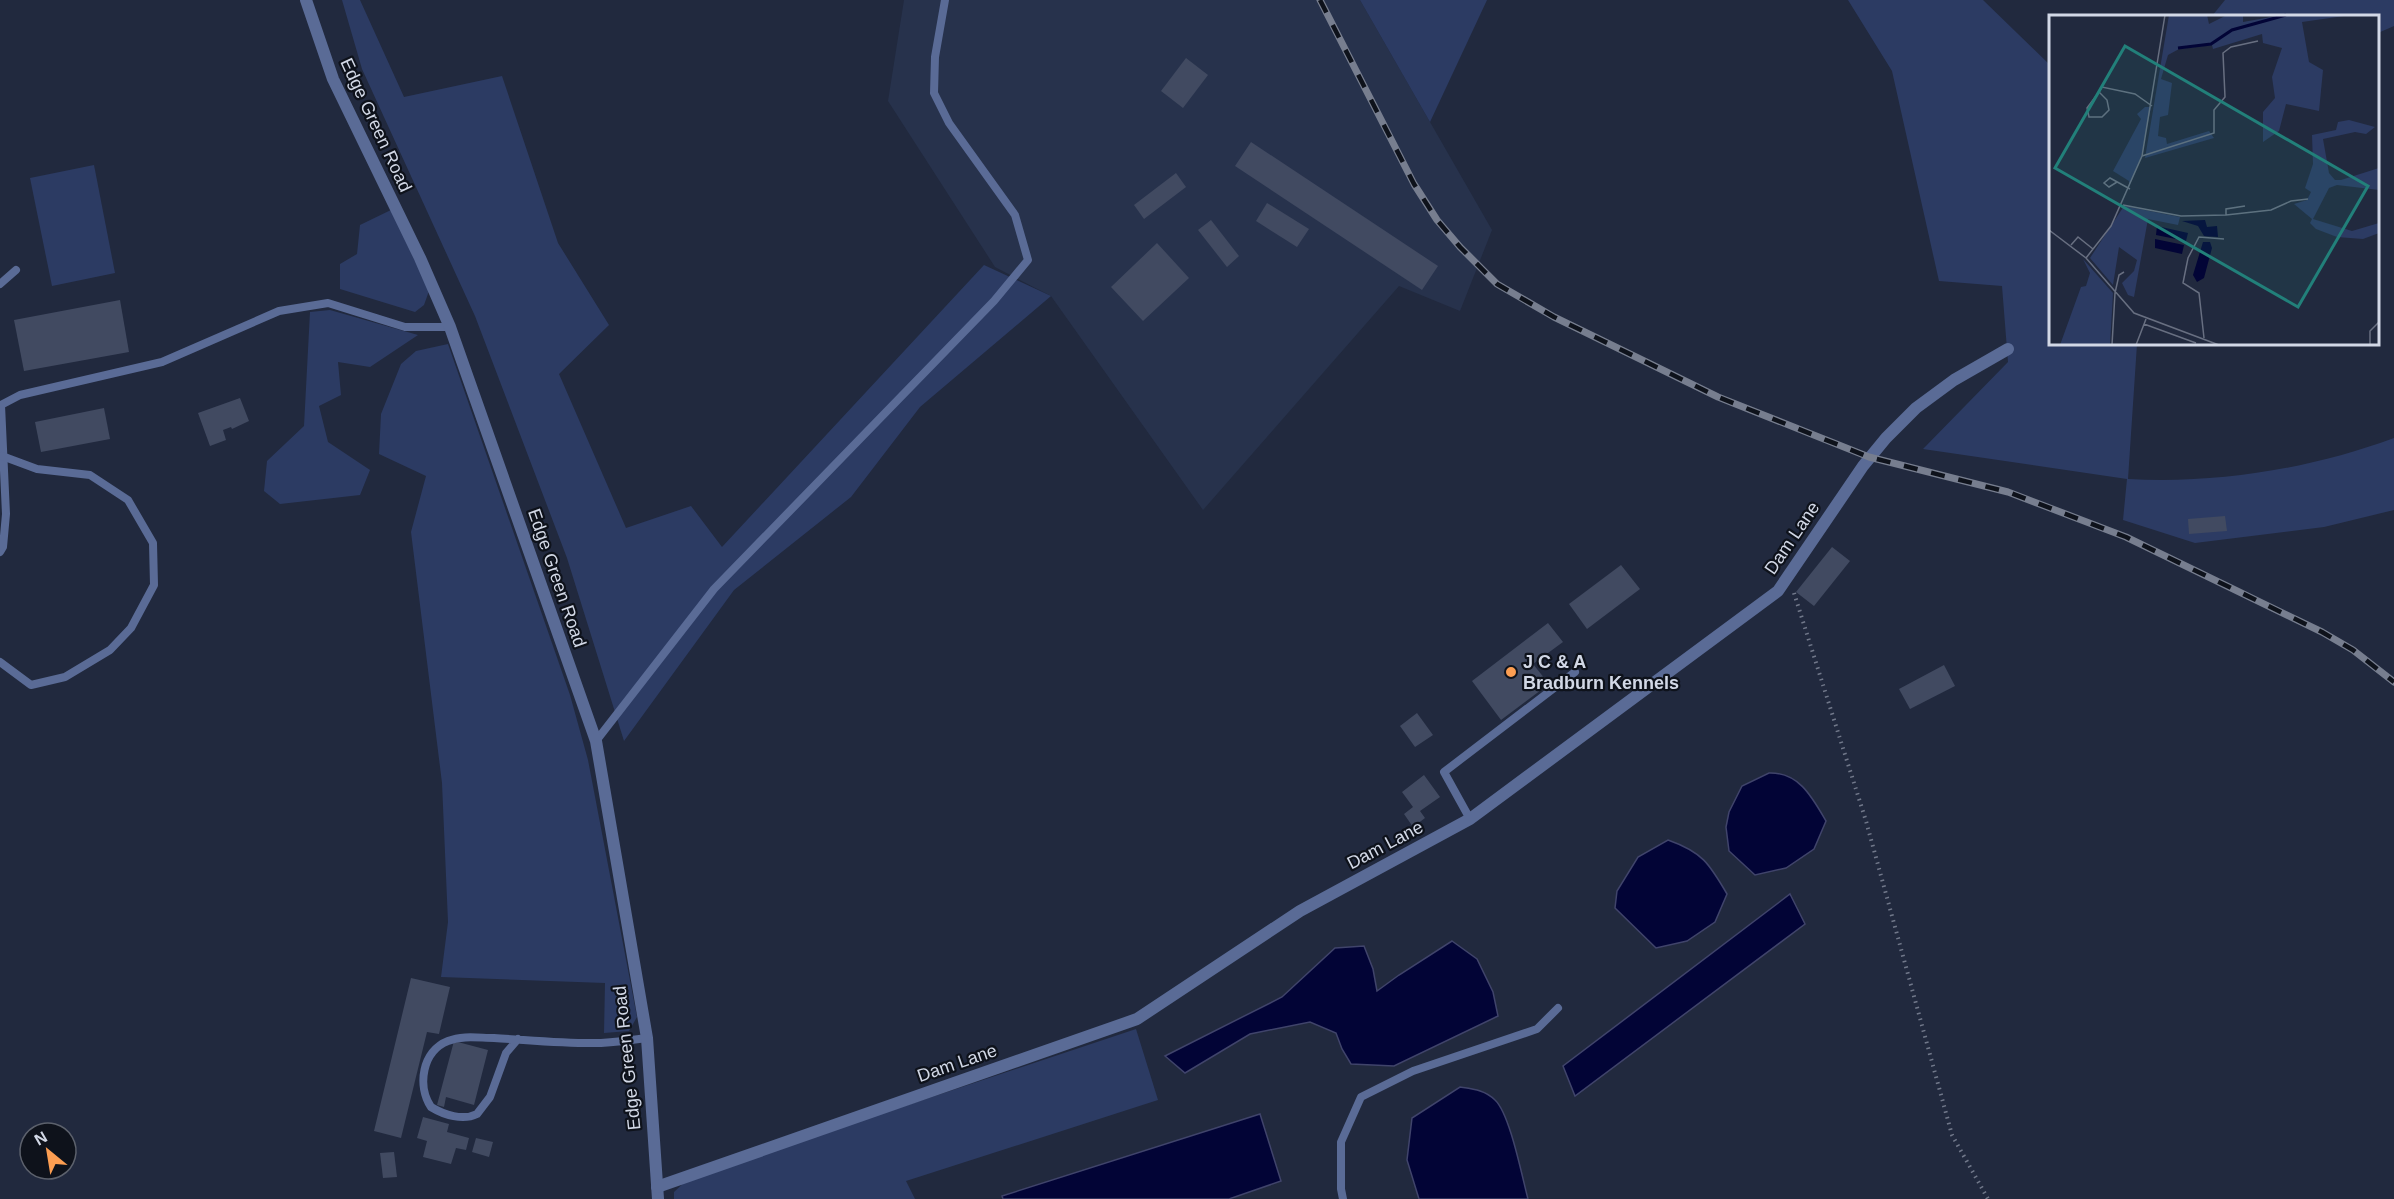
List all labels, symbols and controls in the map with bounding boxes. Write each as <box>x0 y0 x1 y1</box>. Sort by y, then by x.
inset map <box>2049 15 2379 345</box>
street label: Edge Green Road <box>336 55 416 195</box>
street label: Dam Lane <box>1760 498 1824 578</box>
street label: Edge Green Road <box>524 506 590 650</box>
place label: J C & A Bradburn Kennels <box>1523 652 1679 693</box>
marker: J C & A Bradburn Kennels <box>1504 665 1518 679</box>
street label: Dam Lane <box>1344 817 1426 873</box>
street label: Edge Green Road <box>609 985 645 1131</box>
street label: Dam Lane <box>914 1040 1000 1086</box>
north arrow <box>18 1121 78 1181</box>
text: N <box>31 1128 50 1149</box>

